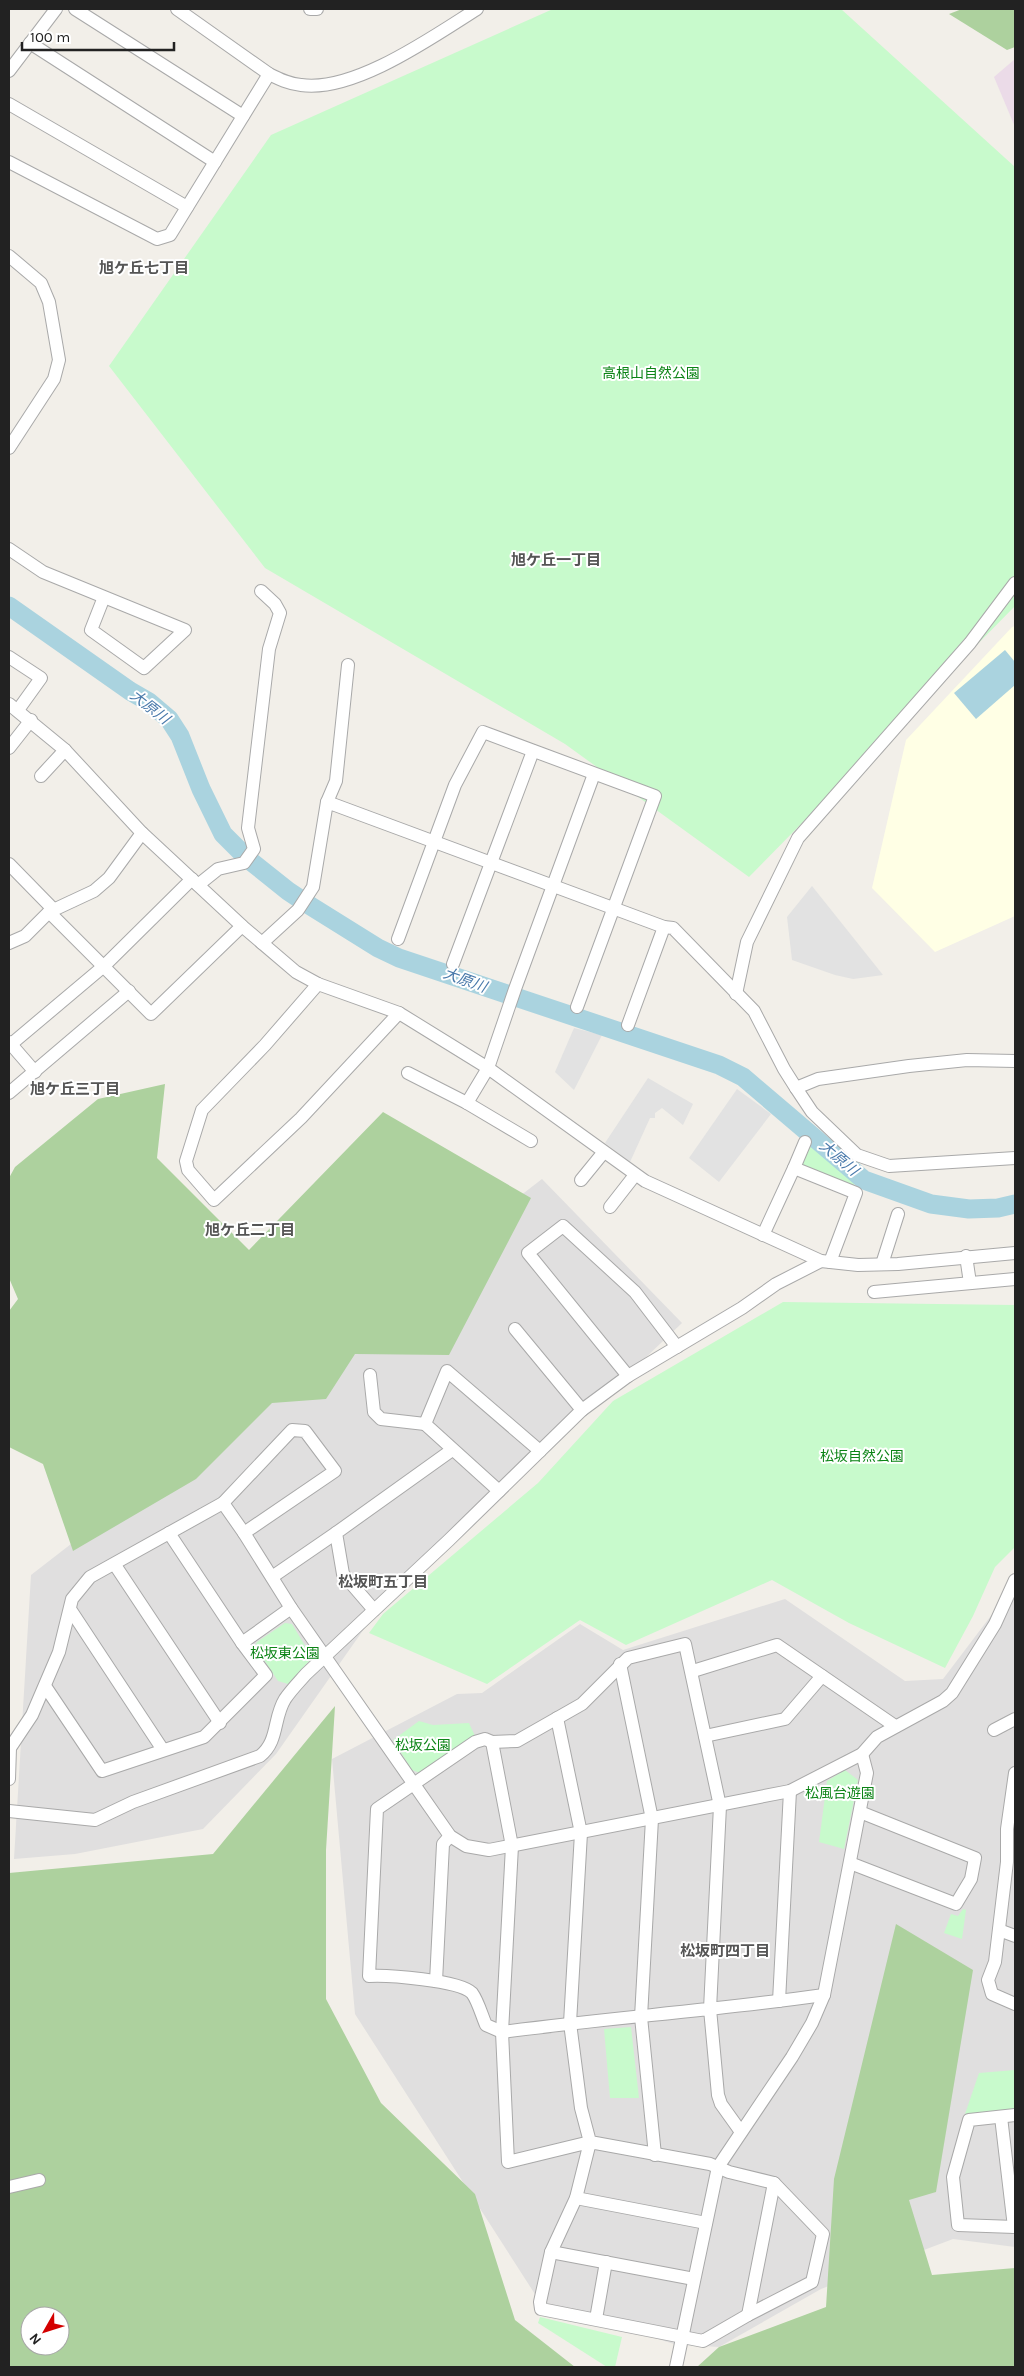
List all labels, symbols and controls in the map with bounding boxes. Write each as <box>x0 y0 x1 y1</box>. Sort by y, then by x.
scale bar <box>22 20 175 52</box>
text: 100 m <box>30 28 70 46</box>
district label: 旭ケ丘七丁目 <box>99 259 189 277</box>
park label: 高根山自然公園 <box>602 365 700 382</box>
district label: 旭ケ丘一丁目 <box>511 551 601 569</box>
water label: 大原川 <box>127 686 175 729</box>
water label: 大原川 <box>441 964 491 997</box>
district label: 旭ケ丘三丁目 <box>30 1080 120 1098</box>
water label: 大原川 <box>816 1137 864 1181</box>
district label: 旭ケ丘二丁目 <box>205 1221 295 1239</box>
park label: 松坂自然公園 <box>820 1448 904 1465</box>
district label: 松坂町五丁目 <box>338 1573 428 1591</box>
park label: 松坂東公園 <box>250 1645 320 1662</box>
park label: 松坂公園 <box>395 1737 451 1754</box>
park label: 松風台遊園 <box>805 1785 875 1802</box>
district label: 松坂町四丁目 <box>680 1942 770 1960</box>
north arrow <box>20 2306 70 2356</box>
text: N <box>26 2330 45 2348</box>

